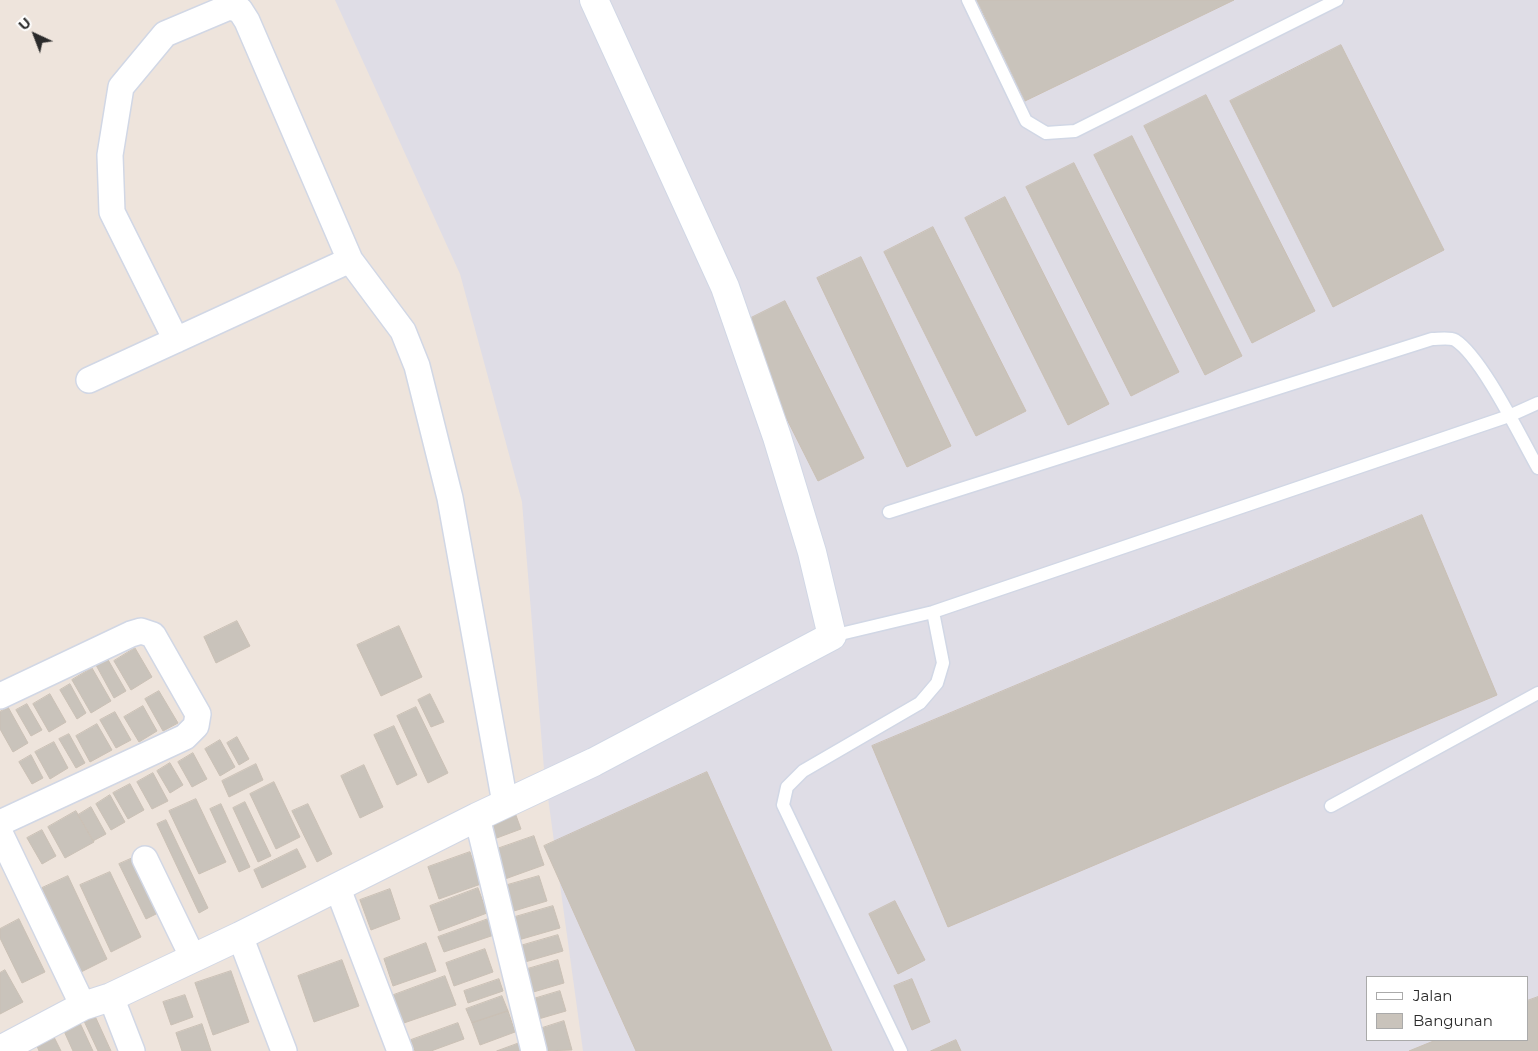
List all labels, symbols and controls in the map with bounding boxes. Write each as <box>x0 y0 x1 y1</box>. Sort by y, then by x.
north arrow <box>10 10 60 60</box>
text: U <box>15 14 35 34</box>
legend <box>1366 976 1528 1041</box>
text: Jalan <box>1413 986 1452 1005</box>
text: Bangunan <box>1413 1011 1493 1030</box>

